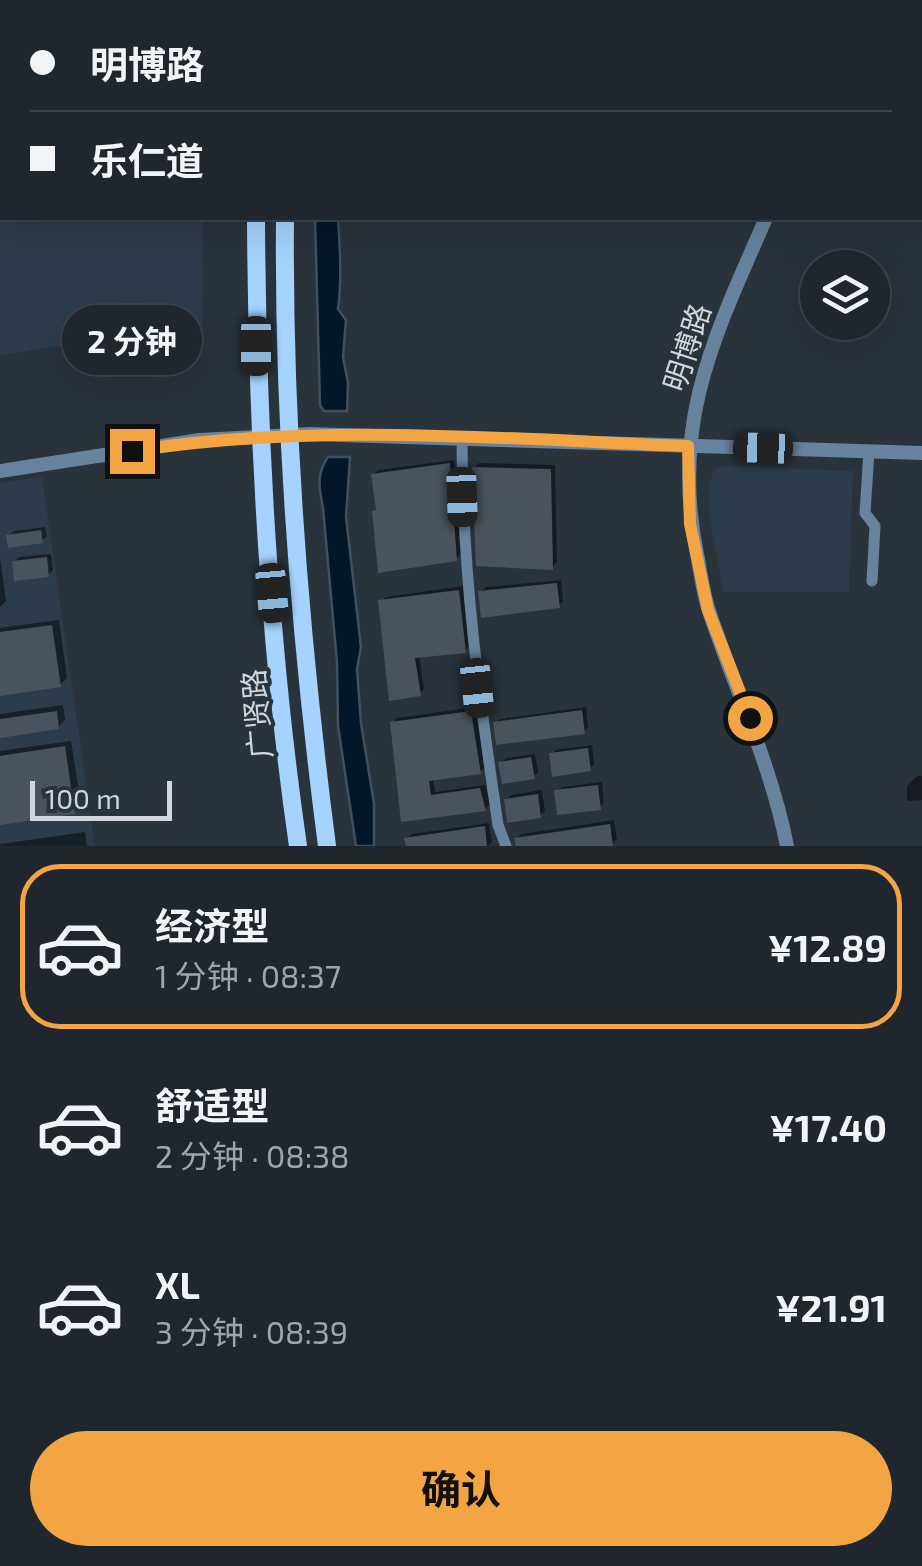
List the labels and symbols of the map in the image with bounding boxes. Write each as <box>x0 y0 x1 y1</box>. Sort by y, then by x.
street label: 明博路 <box>655 299 717 395</box>
callout: 2 分钟 <box>62 306 202 376</box>
car <box>241 316 271 376</box>
route end <box>110 429 155 474</box>
car <box>732 432 794 464</box>
car <box>446 466 478 528</box>
car <box>254 562 290 624</box>
car <box>459 657 495 719</box>
street label: 广贤路 <box>234 668 278 760</box>
route start <box>728 696 773 741</box>
scale bar <box>30 776 172 820</box>

